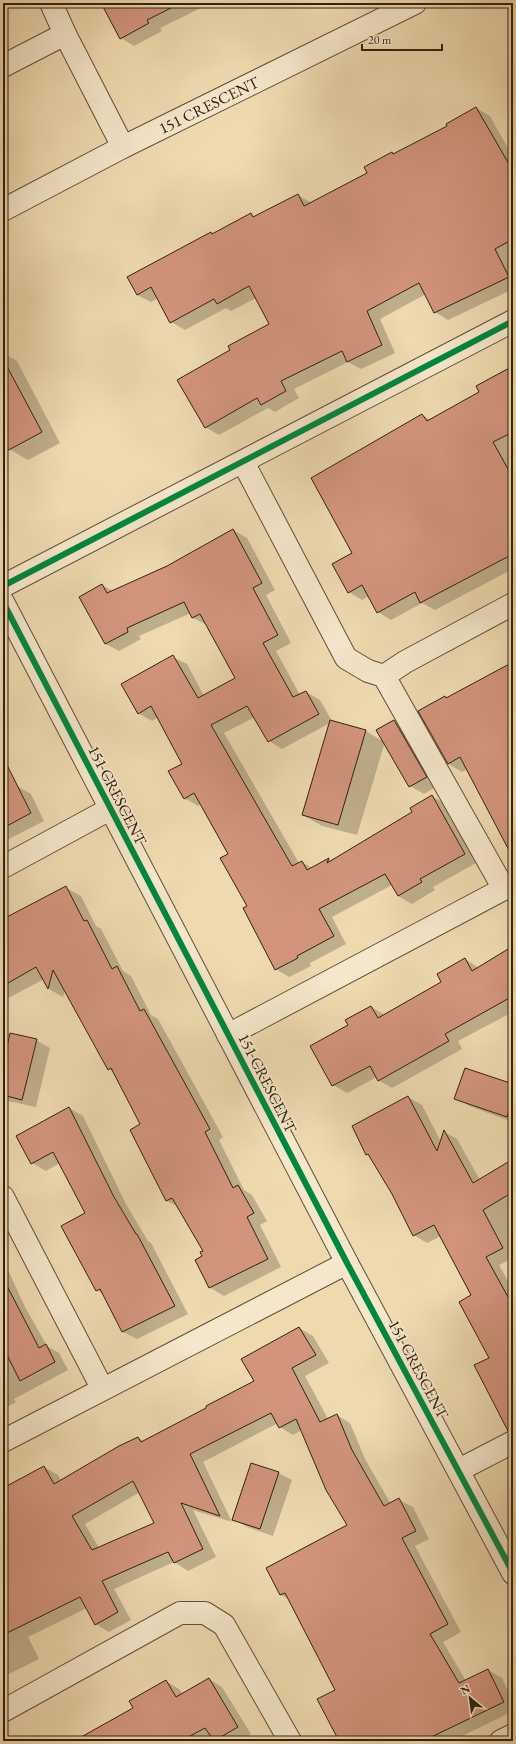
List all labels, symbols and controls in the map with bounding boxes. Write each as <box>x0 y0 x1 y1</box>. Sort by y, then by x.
scale bar <box>362 26 442 52</box>
text: 20 m <box>368 32 392 48</box>
street label: 151 CRESCENT <box>155 72 263 139</box>
street label: 151 CRESCENT <box>83 742 152 849</box>
street label: 151 CRESCENT <box>233 1030 302 1137</box>
street label: 151 CRESCENT <box>384 1316 454 1423</box>
north arrow <box>450 1678 490 1718</box>
text: N <box>458 1681 473 1698</box>

